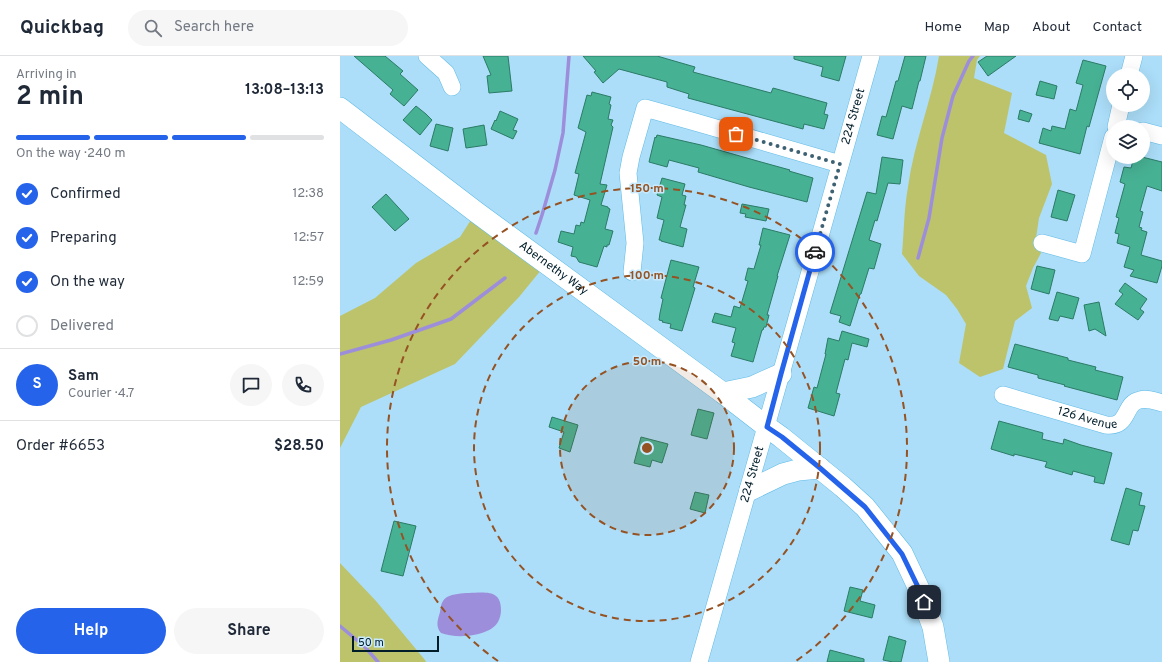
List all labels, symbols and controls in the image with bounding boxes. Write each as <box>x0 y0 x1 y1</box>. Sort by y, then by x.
search box <box>128 10 408 46</box>
text: Quickbag <box>20 16 104 40</box>
icon: search <box>142 17 164 39</box>
text: Search here <box>174 18 254 37</box>
text: Home <box>925 19 962 36</box>
text: Map <box>984 19 1010 36</box>
text: About <box>1032 19 1071 36</box>
text: Contact <box>1093 19 1142 36</box>
text: Arriving in <box>16 67 77 83</box>
map controls <box>1106 68 1150 164</box>
button: locate <box>1106 68 1150 112</box>
text: 2 min <box>16 81 84 114</box>
text: 13:08–13:13 <box>245 81 324 100</box>
street label: 224 Street <box>838 86 869 147</box>
pin <box>719 117 753 151</box>
button: layers <box>1106 120 1150 164</box>
icon: bag <box>725 123 747 145</box>
text: On the way · 240 m <box>16 146 125 162</box>
text: 150 m <box>630 181 664 197</box>
icon: check <box>16 183 38 205</box>
text: Confirmed <box>50 185 121 204</box>
text: 12:38 <box>293 186 324 202</box>
icon: check <box>16 227 38 249</box>
text: Preparing <box>50 229 117 248</box>
text: 12:57 <box>294 230 324 246</box>
courier <box>795 232 835 272</box>
street label: Abernethy Way <box>515 238 591 299</box>
icon: car <box>804 241 826 263</box>
text: 100 m <box>630 268 664 284</box>
icon: check <box>16 271 38 293</box>
text: On the way <box>50 273 125 292</box>
text: 12:59 <box>293 274 324 290</box>
text: Delivered <box>50 317 114 336</box>
text: 50 m <box>633 354 661 370</box>
button: chat <box>230 364 272 406</box>
button: phone <box>282 364 324 406</box>
text: Sam <box>68 367 99 386</box>
text: S <box>32 375 42 394</box>
text: Courier · 4.7 <box>68 386 134 402</box>
street label: 126 Avenue <box>1056 403 1119 433</box>
text: Order #6653 <box>16 437 105 456</box>
text: $28.50 <box>274 437 324 456</box>
centre of rings <box>640 441 654 455</box>
street label: 224 Street <box>737 444 768 505</box>
pin <box>907 585 941 619</box>
icon: home <box>913 591 935 613</box>
button: Help <box>16 608 166 654</box>
button: Share <box>174 608 324 654</box>
scale bar <box>352 634 439 653</box>
text: 50 m <box>358 636 384 650</box>

